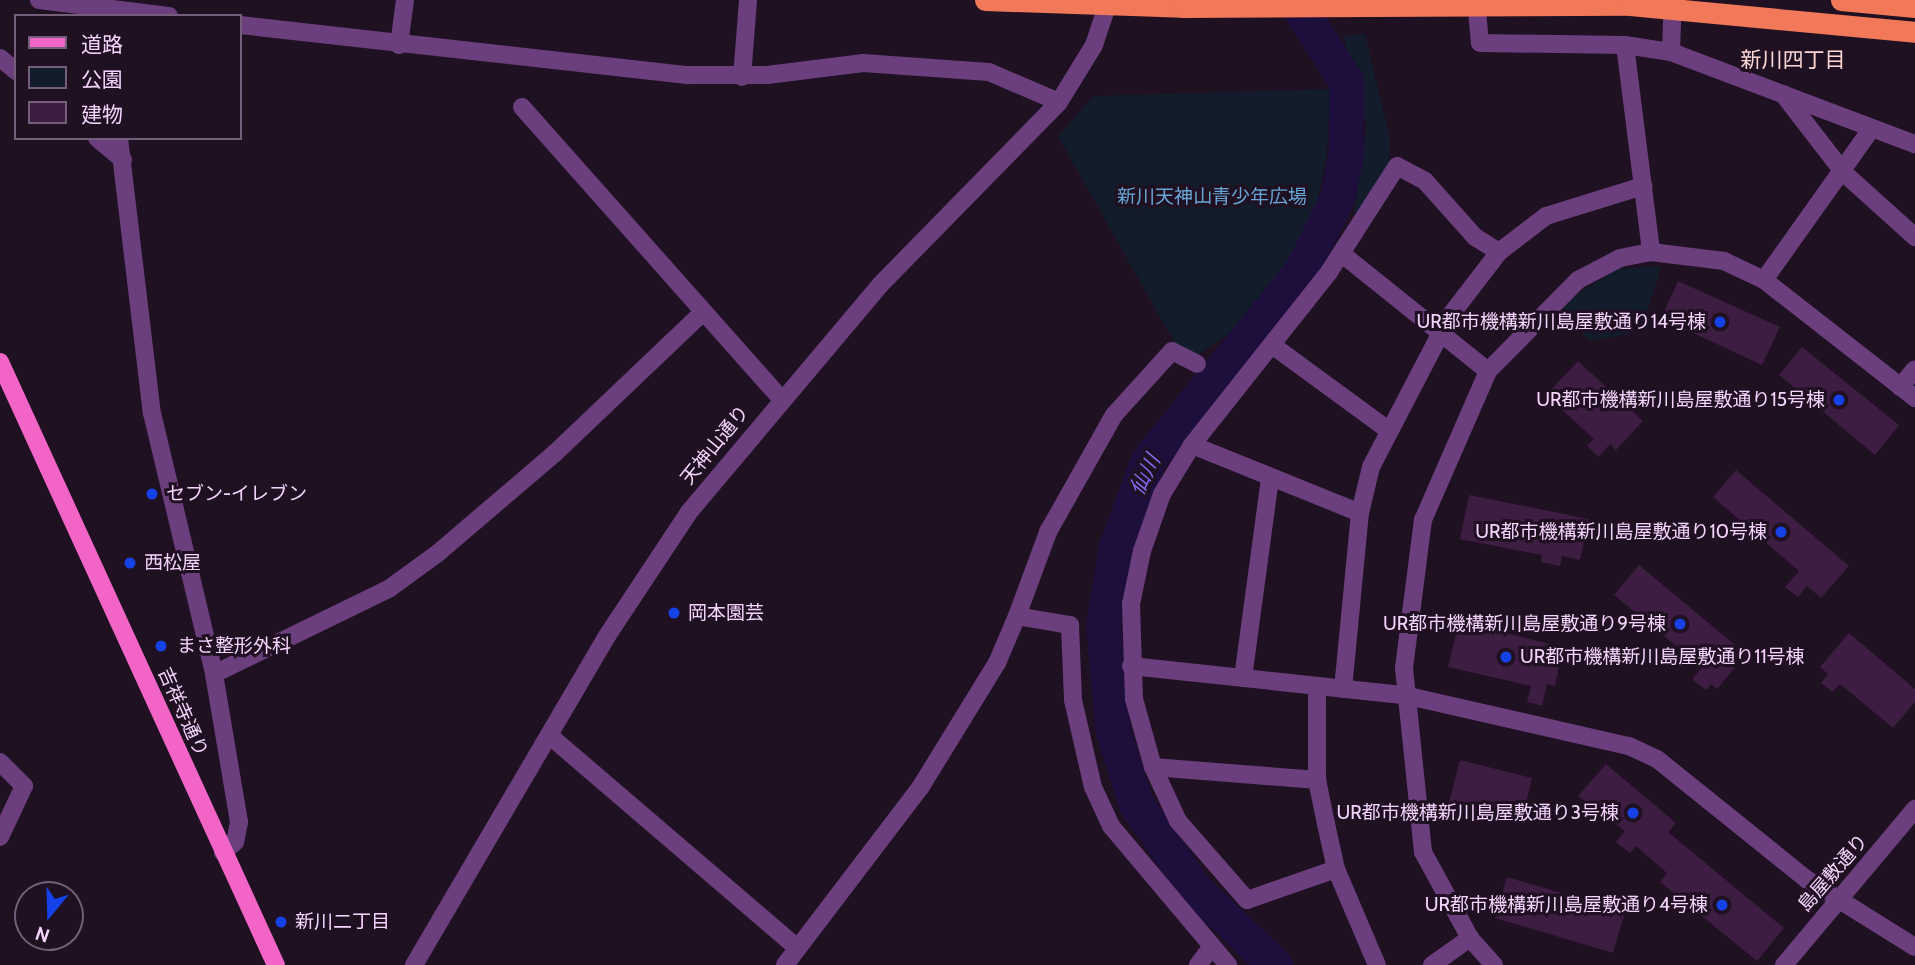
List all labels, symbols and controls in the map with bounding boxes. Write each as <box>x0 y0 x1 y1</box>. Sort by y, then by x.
legend <box>14 14 242 140</box>
text: 道路 <box>81 32 123 57</box>
district label: 新川四丁目 <box>1741 47 1845 73</box>
text: 公園 <box>81 67 123 92</box>
text: 建物 <box>81 102 123 127</box>
park label: 新川天神山青少年広場 <box>1117 186 1307 208</box>
place label: UR都市機構新川島屋敷通り14号棟 <box>1417 311 1706 333</box>
marker: UR都市機構新川島屋敷通り14号棟 <box>1712 314 1728 330</box>
place label: UR都市機構新川島屋敷通り15号棟 <box>1536 389 1825 411</box>
marker: UR都市機構新川島屋敷通り15号棟 <box>1831 392 1847 408</box>
street label: 天神山通り <box>676 401 754 489</box>
water label: 仙川 <box>1124 451 1166 499</box>
place label: セブン-イレブン <box>166 483 307 505</box>
marker: セブン-イレブン <box>144 486 160 502</box>
place label: UR都市機構新川島屋敷通り10号棟 <box>1475 521 1767 543</box>
marker: UR都市機構新川島屋敷通り10号棟 <box>1773 524 1789 540</box>
place label: 西松屋 <box>144 552 201 574</box>
marker: 西松屋 <box>122 555 138 571</box>
place label: 岡本園芸 <box>688 602 764 624</box>
marker: 岡本園芸 <box>666 605 682 621</box>
place label: UR都市機構新川島屋敷通り9号棟 <box>1383 613 1666 635</box>
marker: UR都市機構新川島屋敷通り9号棟 <box>1672 616 1688 632</box>
place label: まさ整形外科 <box>177 635 291 657</box>
marker: まさ整形外科 <box>151 636 171 656</box>
place label: UR都市機構新川島屋敷通り11号棟 <box>1520 646 1805 668</box>
marker: UR都市機構新川島屋敷通り11号棟 <box>1498 649 1514 665</box>
street label: 吉祥寺通り <box>153 664 213 760</box>
place label: UR都市機構新川島屋敷通り3号棟 <box>1337 802 1619 824</box>
marker: UR都市機構新川島屋敷通り3号棟 <box>1625 805 1641 821</box>
street label: 島屋敷通り <box>1793 830 1873 916</box>
north arrow <box>14 881 84 951</box>
place label: UR都市機構新川島屋敷通り4号棟 <box>1425 894 1708 916</box>
marker: UR都市機構新川島屋敷通り4号棟 <box>1714 897 1730 913</box>
place label: 新川二丁目 <box>295 911 390 933</box>
marker: 新川二丁目 <box>273 914 289 930</box>
text: N <box>33 921 53 947</box>

